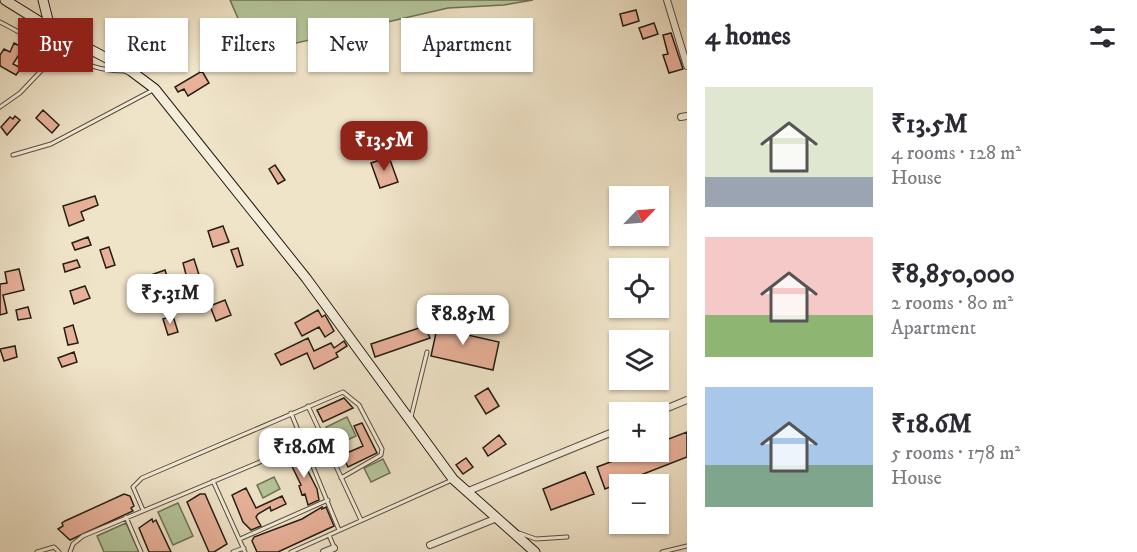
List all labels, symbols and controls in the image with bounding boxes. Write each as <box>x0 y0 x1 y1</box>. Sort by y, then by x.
chip: Buy <box>18 18 93 72</box>
chip: Rent <box>105 18 188 72</box>
chip: Filters <box>200 18 296 72</box>
chip: New <box>308 18 389 72</box>
chip: Apartment <box>401 18 533 72</box>
text: 4 homes <box>705 20 791 53</box>
icon: filters <box>1086 20 1119 53</box>
text: ₹13.5M <box>891 108 968 141</box>
icon: home <box>753 111 825 183</box>
pin: ₹13.5M <box>335 121 433 172</box>
text: ₹13.5M <box>355 128 413 153</box>
text: 4 rooms · 128 m² <box>891 141 1021 166</box>
text: House <box>891 166 942 191</box>
north arrow <box>609 186 669 246</box>
map controls <box>609 186 669 534</box>
button: locate <box>609 258 669 318</box>
text: ₹8,850,000 <box>891 258 1015 291</box>
icon: home <box>753 261 825 333</box>
pin: ₹5.31M <box>121 274 219 325</box>
text: ₹5.31M <box>141 281 199 306</box>
text: 2 rooms · 80 m² <box>891 291 1013 316</box>
pin: ₹8.85M <box>414 295 512 346</box>
text: ₹8.85M <box>431 302 495 327</box>
text: Apartment <box>891 316 976 341</box>
button: layers <box>609 330 669 390</box>
button: + <box>609 402 669 462</box>
text: ₹18.6M <box>891 408 972 441</box>
icon: home <box>753 411 825 483</box>
pin: ₹18.6M <box>255 428 353 479</box>
text: ₹18.6M <box>273 435 335 460</box>
text: 5 rooms · 178 m² <box>891 441 1020 466</box>
text: House <box>891 466 942 491</box>
button: − <box>609 474 669 534</box>

